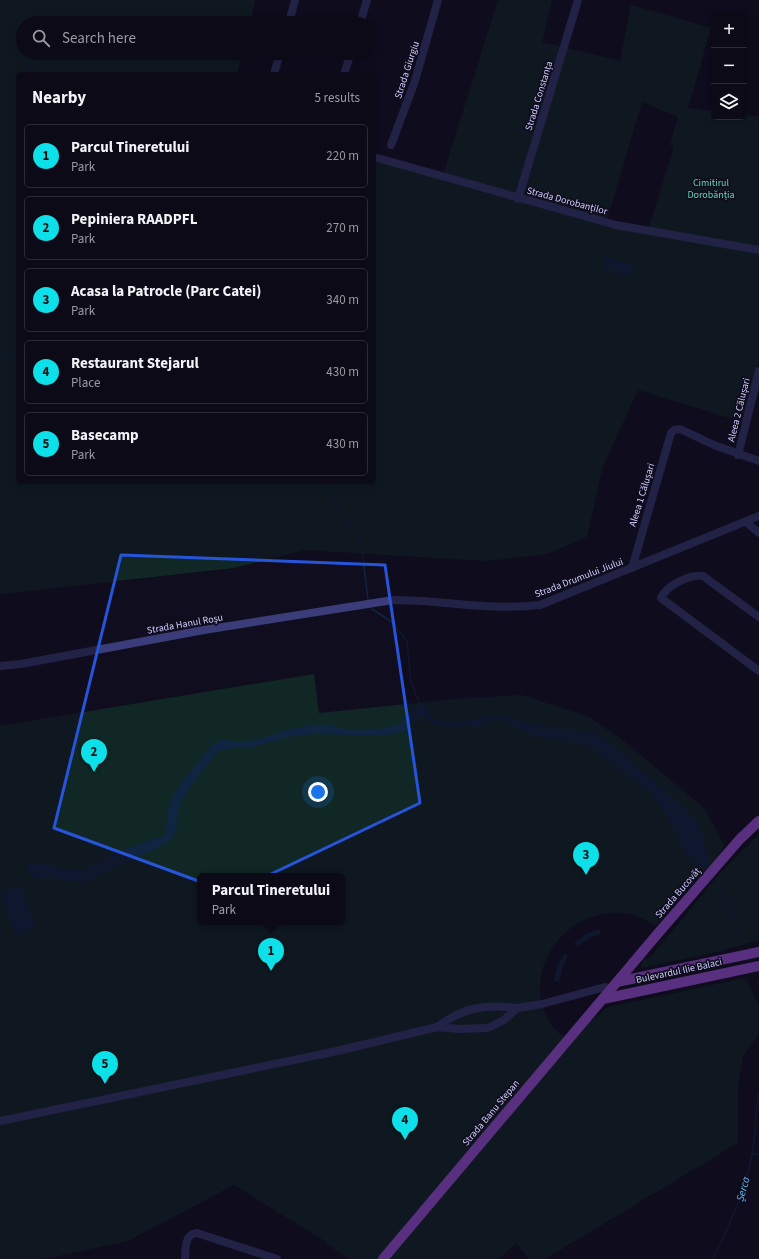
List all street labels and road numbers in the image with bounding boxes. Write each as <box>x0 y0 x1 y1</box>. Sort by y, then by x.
street label: Strada Giurgiu <box>391 39 423 101</box>
street label: Strada Constanța <box>522 60 556 132</box>
street label: Strada Dorobanților <box>525 184 609 219</box>
street label: Aleea 2 Călușari <box>724 376 754 444</box>
street label: Aleea 1 Călușari <box>626 462 658 528</box>
street label: Strada Drumului Jiului <box>533 555 625 601</box>
street label: Strada Hanul Roșu <box>146 610 224 638</box>
street label: Strada Bucovăț <box>652 864 704 921</box>
street label: Bulevardul Ilie Balaci <box>635 955 723 987</box>
street label: Strada Banu Stepan <box>459 1077 523 1149</box>

